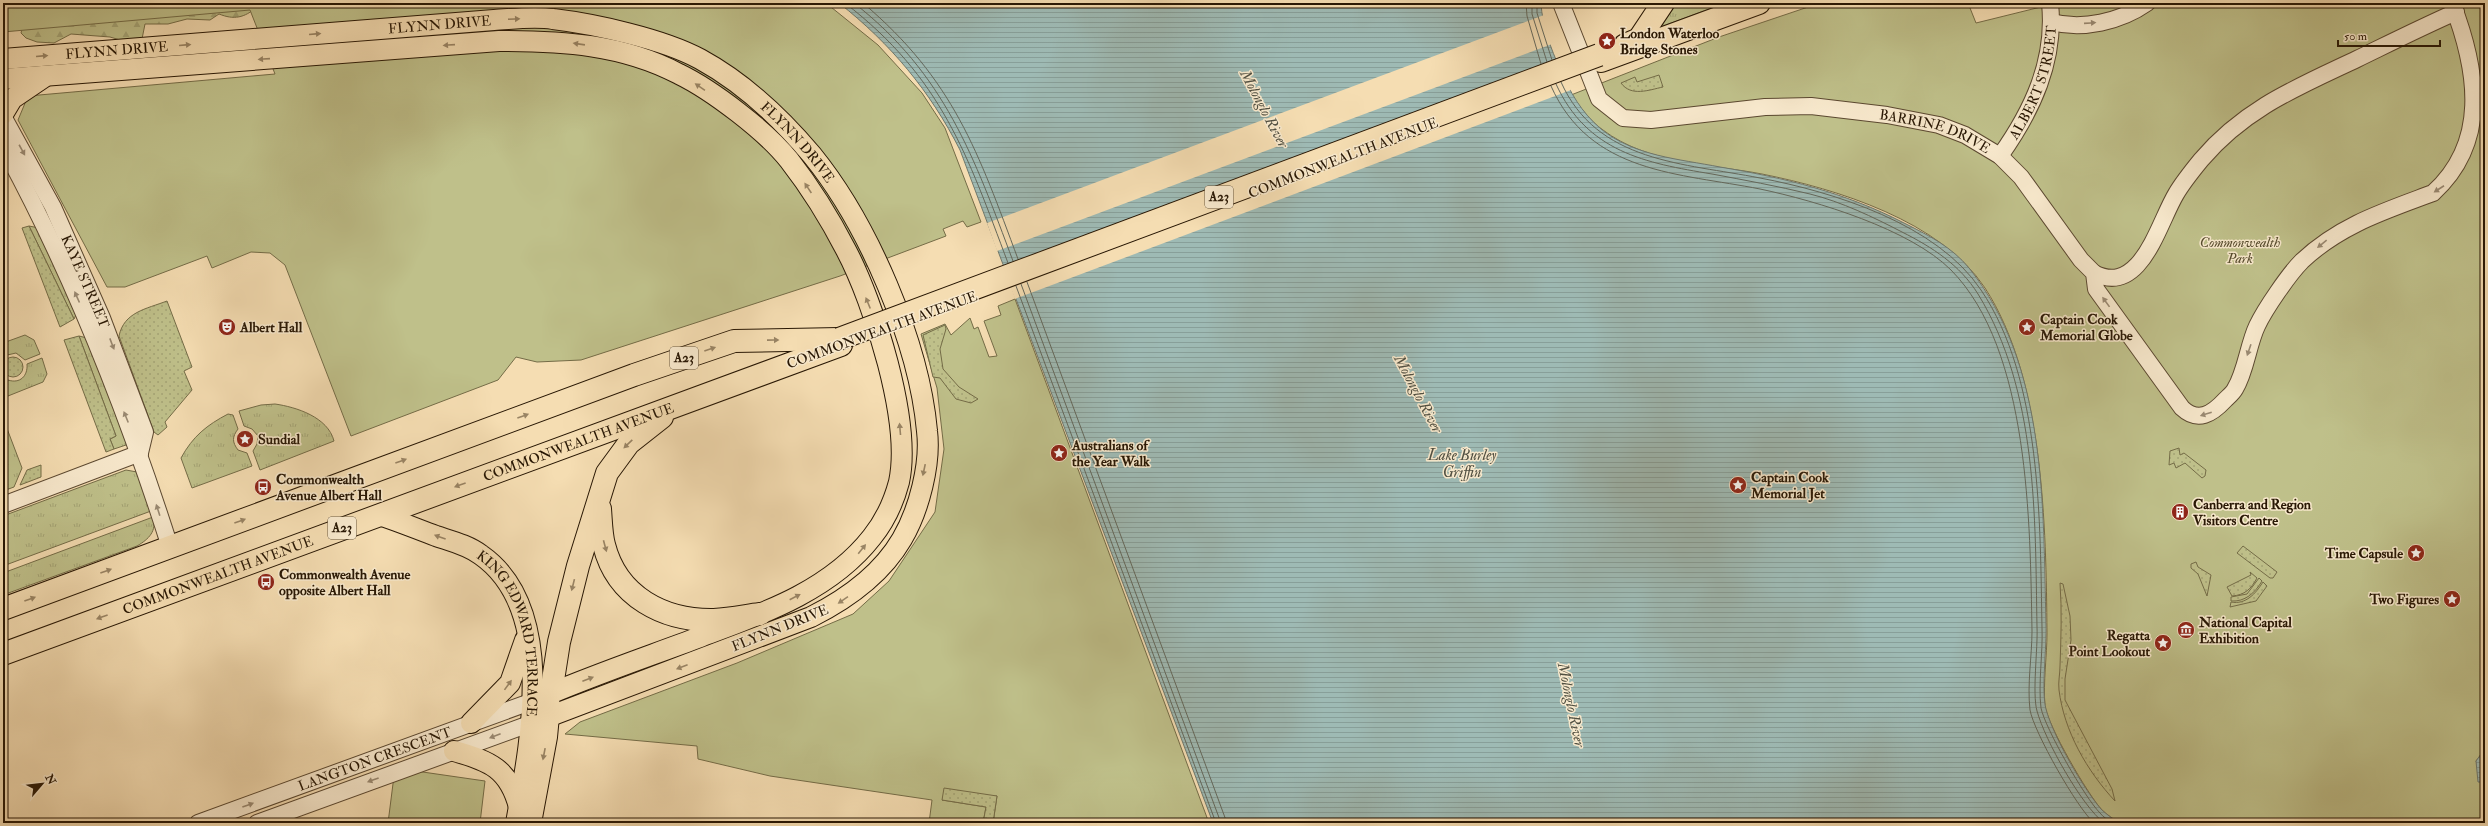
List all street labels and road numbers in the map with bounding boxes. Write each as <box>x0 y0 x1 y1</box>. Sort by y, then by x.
street label: FLYNN DRIVE <box>388 12 492 37</box>
street label: ALBERT STREET <box>2005 25 2059 143</box>
street label: FLYNN DRIVE <box>65 37 169 63</box>
street label: FLYNN DRIVE <box>757 98 838 186</box>
street label: BARRINE DRIVE <box>1879 106 1994 157</box>
street label: COMMONWEALTH AVENUE <box>1246 114 1440 202</box>
road number: A23 <box>1205 186 1233 208</box>
street label: KAYE STREET <box>58 232 114 331</box>
street label: COMMONWEALTH AVENUE <box>784 288 980 372</box>
road number: A23 <box>670 347 698 369</box>
street label: COMMONWEALTH AVENUE <box>480 399 676 485</box>
road number: A23 <box>328 517 356 539</box>
street label: COMMONWEALTH AVENUE <box>120 532 316 618</box>
street label: KING EDWARD TERRACE <box>474 546 541 717</box>
street label: FLYNN DRIVE <box>729 601 831 655</box>
street label: LANGTON CRESCENT <box>296 723 454 794</box>

